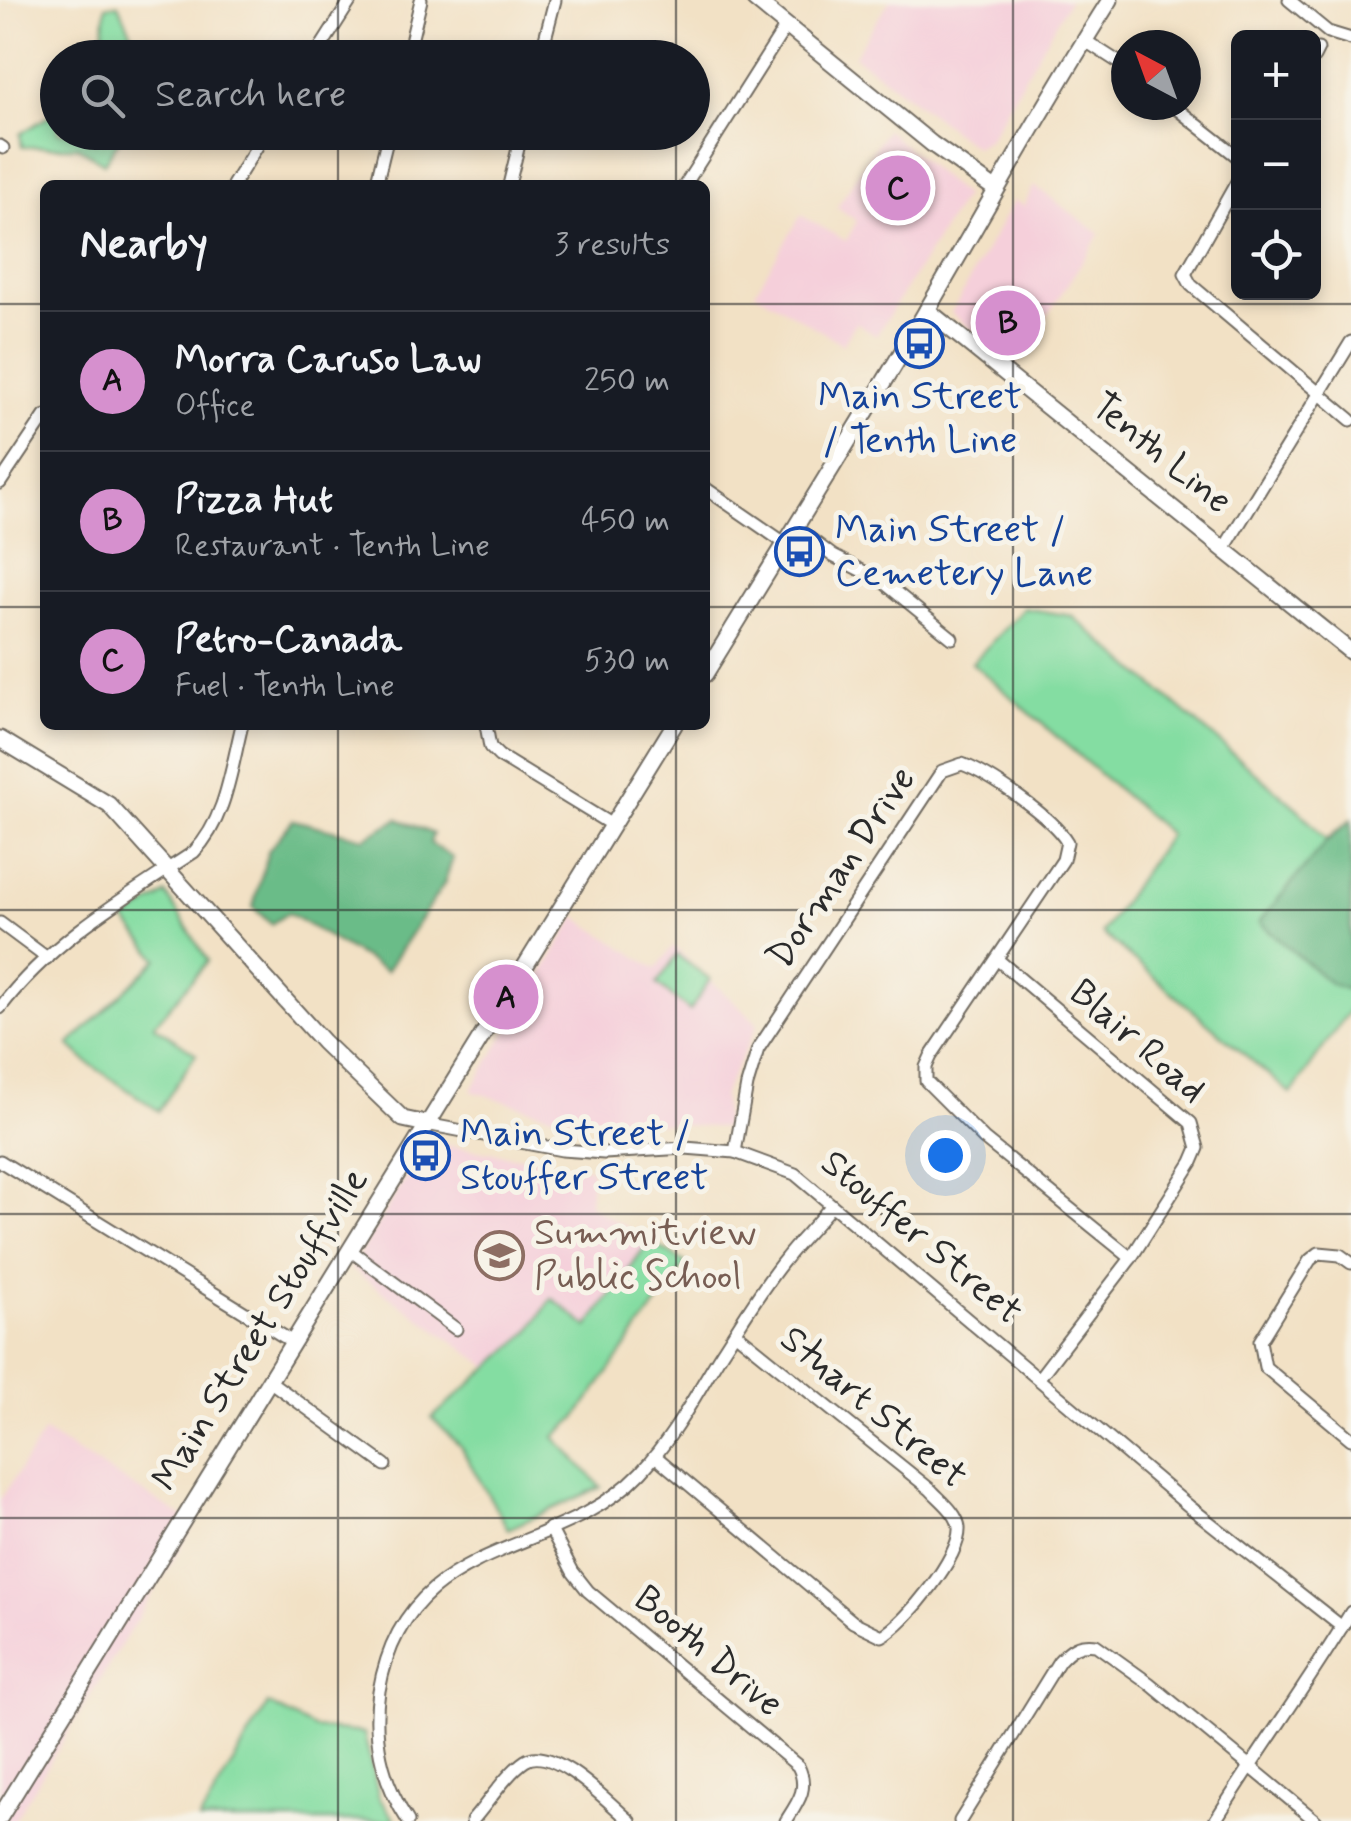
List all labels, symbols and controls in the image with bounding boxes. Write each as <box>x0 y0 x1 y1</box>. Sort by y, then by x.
north arrow <box>1111 30 1201 120</box>
map controls <box>1231 30 1321 300</box>
button: + <box>1231 30 1321 120</box>
search box <box>40 40 710 150</box>
icon: search <box>75 68 130 123</box>
text: Search here <box>155 71 346 120</box>
button: − <box>1231 120 1321 210</box>
pin: C <box>866 150 930 226</box>
button: locate <box>1231 210 1321 300</box>
text: Nearby <box>80 218 208 273</box>
text: 3 results <box>554 224 670 266</box>
pin: B <box>976 286 1040 360</box>
bus stop icon: Main Street / Tenth Line <box>894 317 946 369</box>
text: Morra Caruso Law <box>175 336 481 385</box>
text: A <box>102 360 123 402</box>
text: 250 m <box>584 360 670 402</box>
place label: Main Street / Tenth Line <box>818 373 1022 466</box>
street label: Tenth Line <box>1080 382 1242 526</box>
text: Office <box>175 385 255 427</box>
text: Pizza Hut <box>175 476 333 525</box>
text: B <box>102 500 123 542</box>
text: 450 m <box>581 500 670 542</box>
place label: Main Street / Cemetery Lane <box>835 506 1093 599</box>
text: Restaurant · Tenth Line <box>175 525 490 567</box>
bus stop icon: Main Street / Cemetery Lane <box>774 526 826 578</box>
text: Petro-Canada <box>175 616 402 665</box>
text: C <box>101 640 124 682</box>
text: 530 m <box>584 640 670 682</box>
text: Fuel · Tenth Line <box>175 665 395 707</box>
street label: Dorman Drive <box>756 757 928 979</box>
pin: A <box>474 960 538 1034</box>
street label: Blair Road <box>1058 969 1216 1115</box>
place label: Main Street / Stouffer Street <box>460 1110 708 1203</box>
bus stop icon: Main Street / Stouffer Street <box>399 1130 451 1182</box>
your location <box>920 1130 971 1181</box>
street label: Stouffer Street <box>810 1139 1032 1337</box>
street label: Main Street Stouffville <box>142 1159 380 1501</box>
place label: Summitview Public School <box>534 1209 756 1302</box>
school or university icon: Summitview Public School <box>473 1229 525 1281</box>
street label: Stuart Street <box>769 1315 977 1501</box>
street label: Booth Drive <box>623 1575 793 1729</box>

